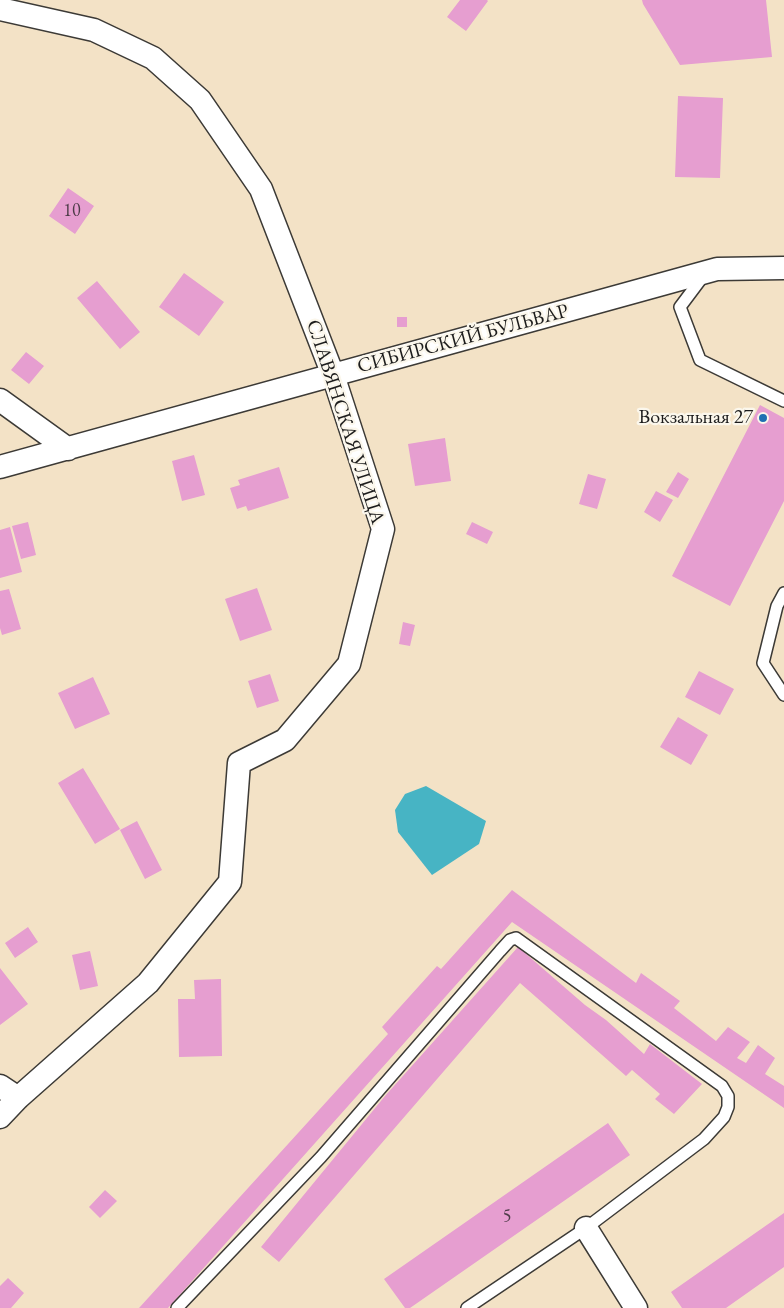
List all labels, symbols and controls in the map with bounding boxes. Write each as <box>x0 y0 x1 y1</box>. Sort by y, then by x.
house number: 10 <box>63 200 81 222</box>
street label: СИБИРСКИЙ БУЛЬВАР <box>355 299 571 379</box>
street label: СЛАВЯНСКАЯ УЛИЦА <box>301 317 389 527</box>
place label: Вокзальная 27 <box>638 406 753 430</box>
marker: Вокзальная 27 <box>757 412 769 424</box>
house number: 5 <box>503 1206 511 1228</box>

